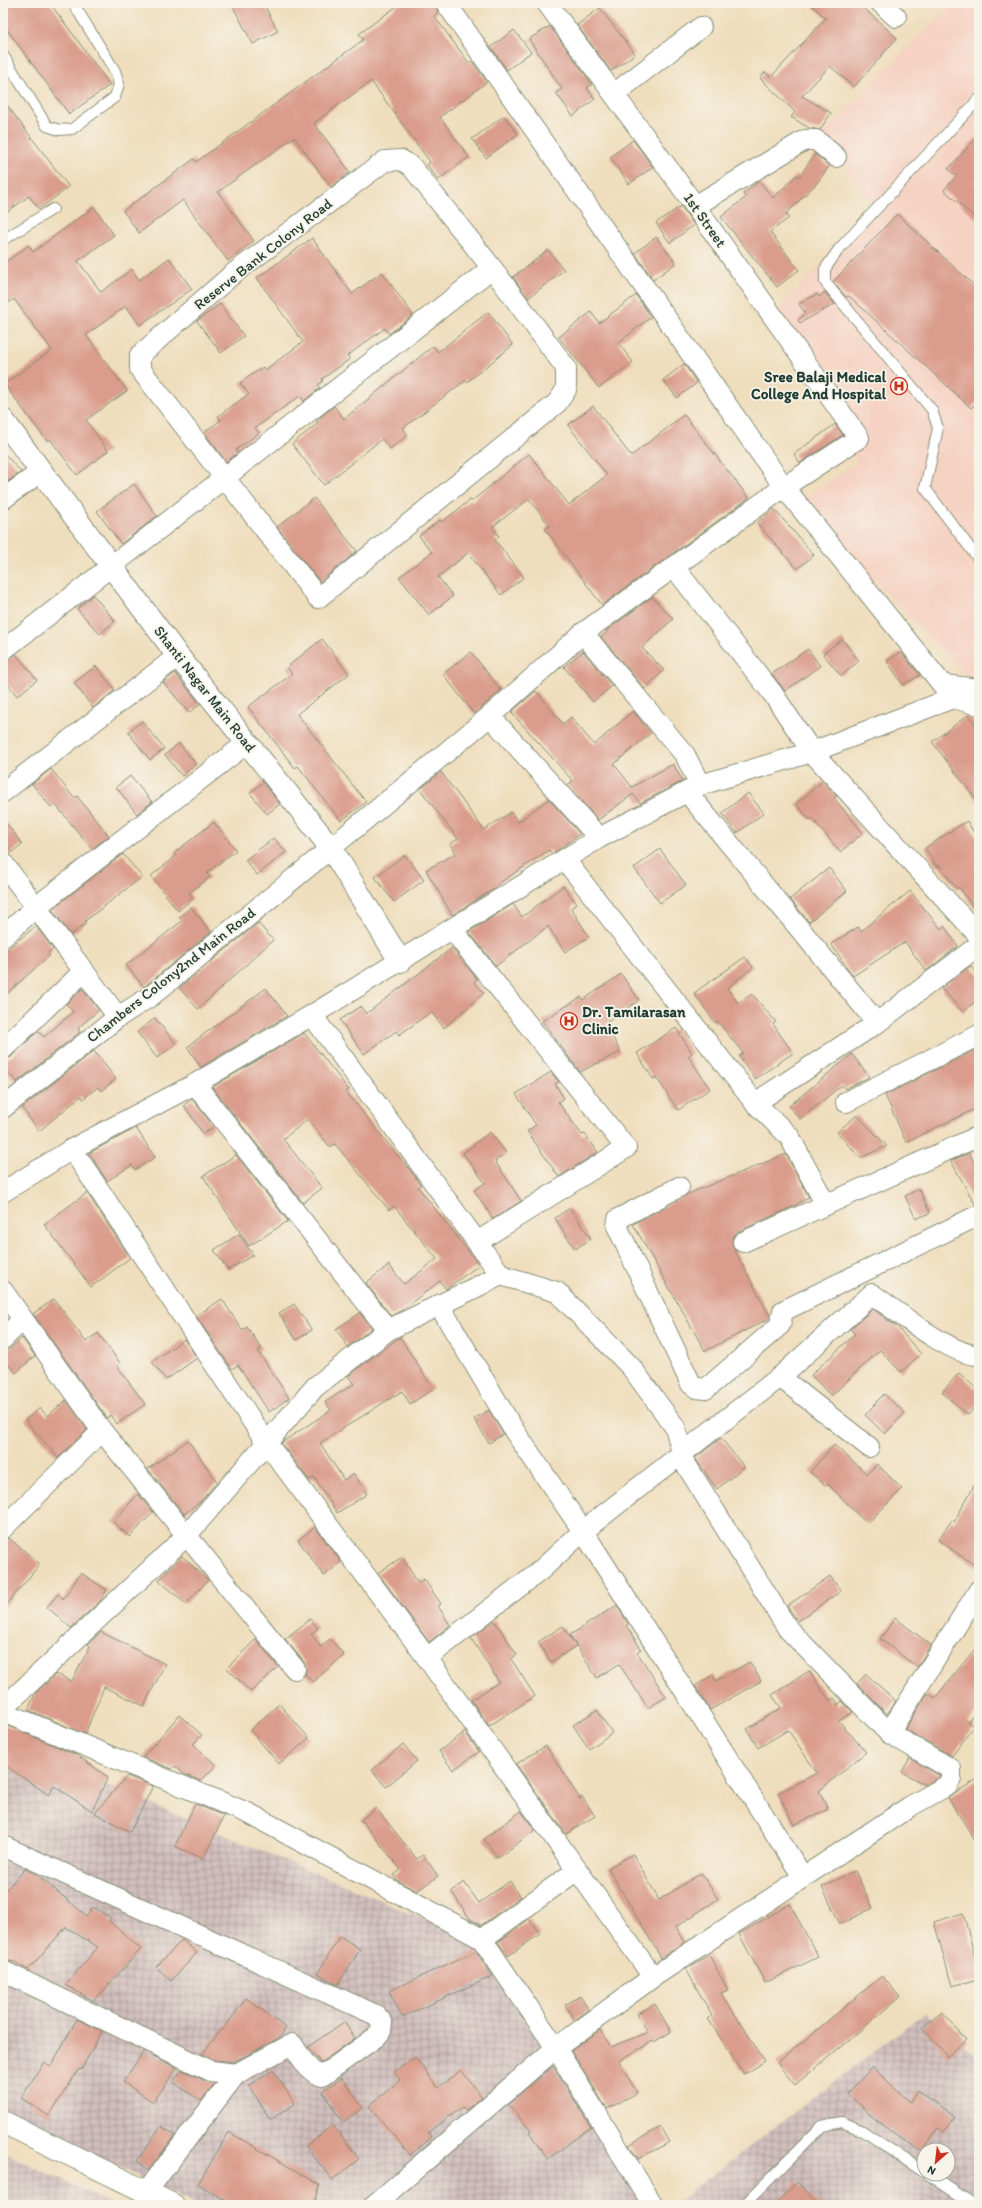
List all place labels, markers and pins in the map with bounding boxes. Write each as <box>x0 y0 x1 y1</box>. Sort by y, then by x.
place label: Sree Balaji Medical College And Hospital <box>751 368 887 404</box>
hospital icon: Sree Balaji Medical College And Hospital <box>889 376 909 396</box>
place label: Dr. Tamilarasan Clinic <box>582 1003 686 1038</box>
hospital icon: Dr. Tamilarasan Clinic <box>559 1011 579 1031</box>

